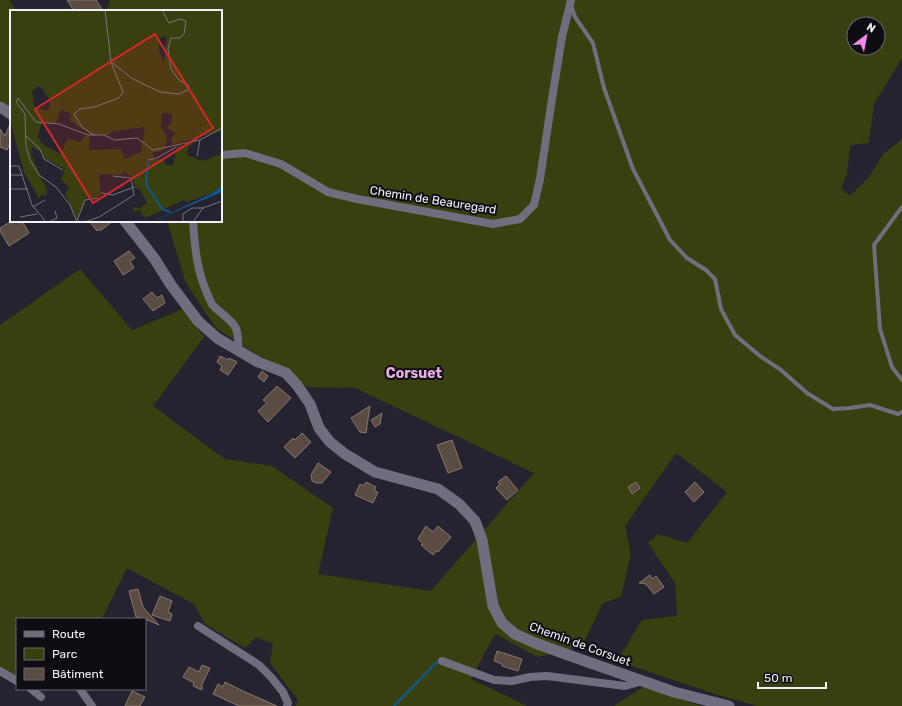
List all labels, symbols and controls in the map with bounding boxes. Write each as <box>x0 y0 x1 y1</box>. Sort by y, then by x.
inset map <box>10 10 222 222</box>
north arrow <box>846 16 886 56</box>
text: N <box>864 20 878 36</box>
street label: Chemin de Beauregard <box>369 183 497 217</box>
district label: Corsuet <box>386 365 443 382</box>
legend <box>16 618 146 690</box>
street label: Chemin de Corsuet <box>527 619 633 669</box>
text: Route <box>52 627 86 641</box>
text: Parc <box>52 647 78 661</box>
scale bar <box>758 664 826 690</box>
text: Bâtiment <box>52 667 104 681</box>
text: 50 m <box>764 671 792 685</box>

